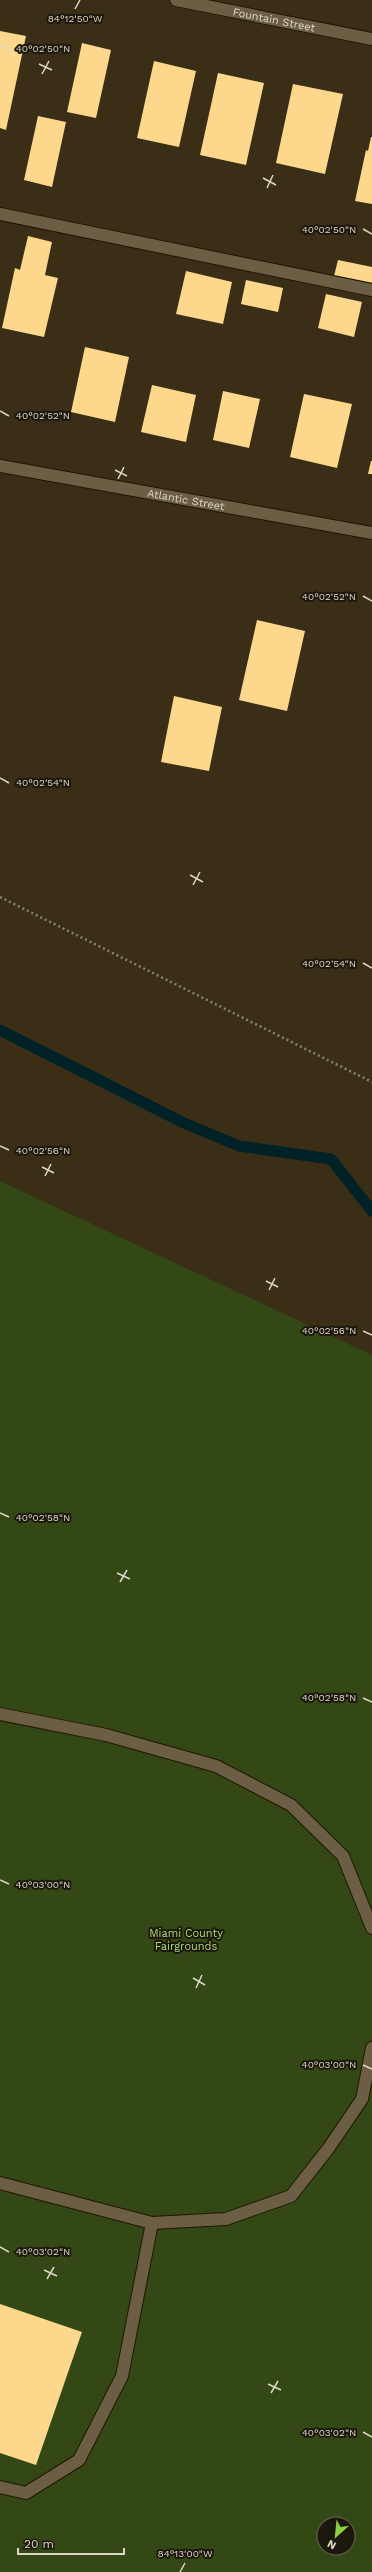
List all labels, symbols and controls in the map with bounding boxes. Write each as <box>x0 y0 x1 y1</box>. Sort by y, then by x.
street label: Fountain Street <box>232 5 317 34</box>
text: 84°12'50"W <box>48 13 103 24</box>
text: 40°02'50"N <box>16 43 70 54</box>
text: 40°02'50"N <box>302 224 356 235</box>
text: 40°02'52"N <box>16 410 70 421</box>
street label: Atlantic Street <box>146 486 226 513</box>
text: 40°02'52"N <box>302 591 356 602</box>
text: 40°02'54"N <box>16 777 70 788</box>
text: 40°02'54"N <box>302 958 356 969</box>
text: 40°02'56"N <box>16 1145 70 1156</box>
text: 40°02'56"N <box>302 1325 356 1336</box>
text: 40°02'58"N <box>16 1512 70 1523</box>
text: 40°02'58"N <box>302 1692 356 1703</box>
text: 40°03'00"N <box>16 1879 70 1890</box>
park label: Miami County Fairgrounds <box>149 1927 223 1953</box>
text: 40°03'00"N <box>302 2059 356 2070</box>
text: 40°03'02"N <box>16 2246 70 2257</box>
text: 40°03'02"N <box>302 2427 356 2438</box>
north arrow <box>316 2516 356 2556</box>
scale bar <box>18 2530 124 2556</box>
text: 20 m <box>24 2537 54 2551</box>
text: N <box>325 2537 338 2552</box>
text: 84°13'00"W <box>157 2548 213 2559</box>

